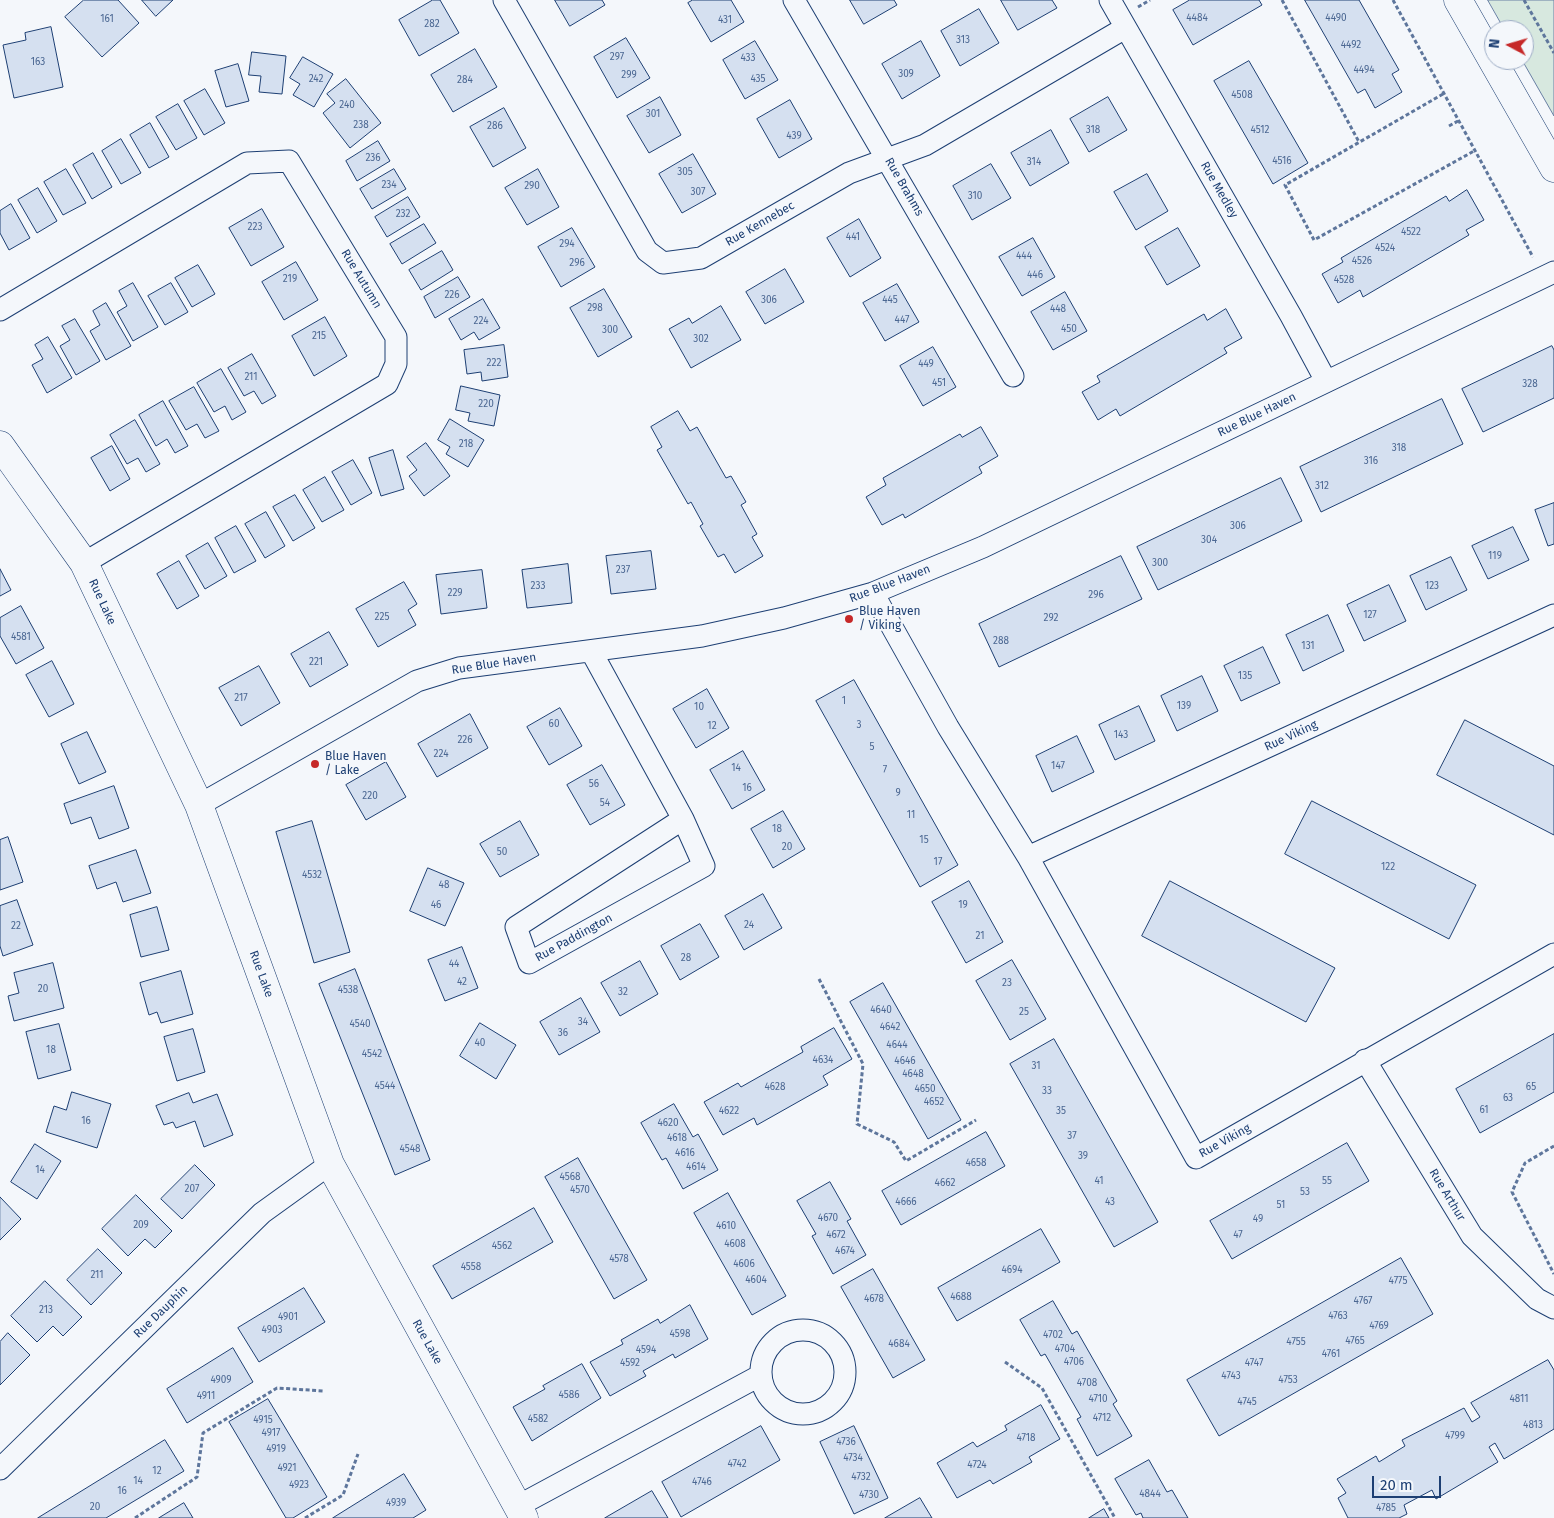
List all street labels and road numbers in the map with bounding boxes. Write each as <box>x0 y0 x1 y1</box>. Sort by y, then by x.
street label: Rue Brahms <box>882 155 926 219</box>
street label: Rue Medley <box>1197 159 1241 221</box>
street label: Rue Kennebec <box>723 198 797 250</box>
street label: Rue Autumn <box>338 247 384 311</box>
street label: Rue Blue Haven <box>1215 390 1299 440</box>
street label: Rue Blue Haven <box>848 562 932 606</box>
street label: Rue Lake <box>85 577 119 627</box>
street label: Rue Blue Haven <box>451 650 537 678</box>
street label: Rue Viking <box>1262 717 1320 755</box>
street label: Rue Paddington <box>533 911 615 965</box>
street label: Rue Lake <box>246 949 276 999</box>
street label: Rue Viking <box>1197 1121 1253 1161</box>
street label: Rue Arthur <box>1426 1166 1468 1224</box>
street label: Rue Dauphin <box>131 1283 191 1341</box>
street label: Rue Lake <box>409 1317 445 1367</box>

